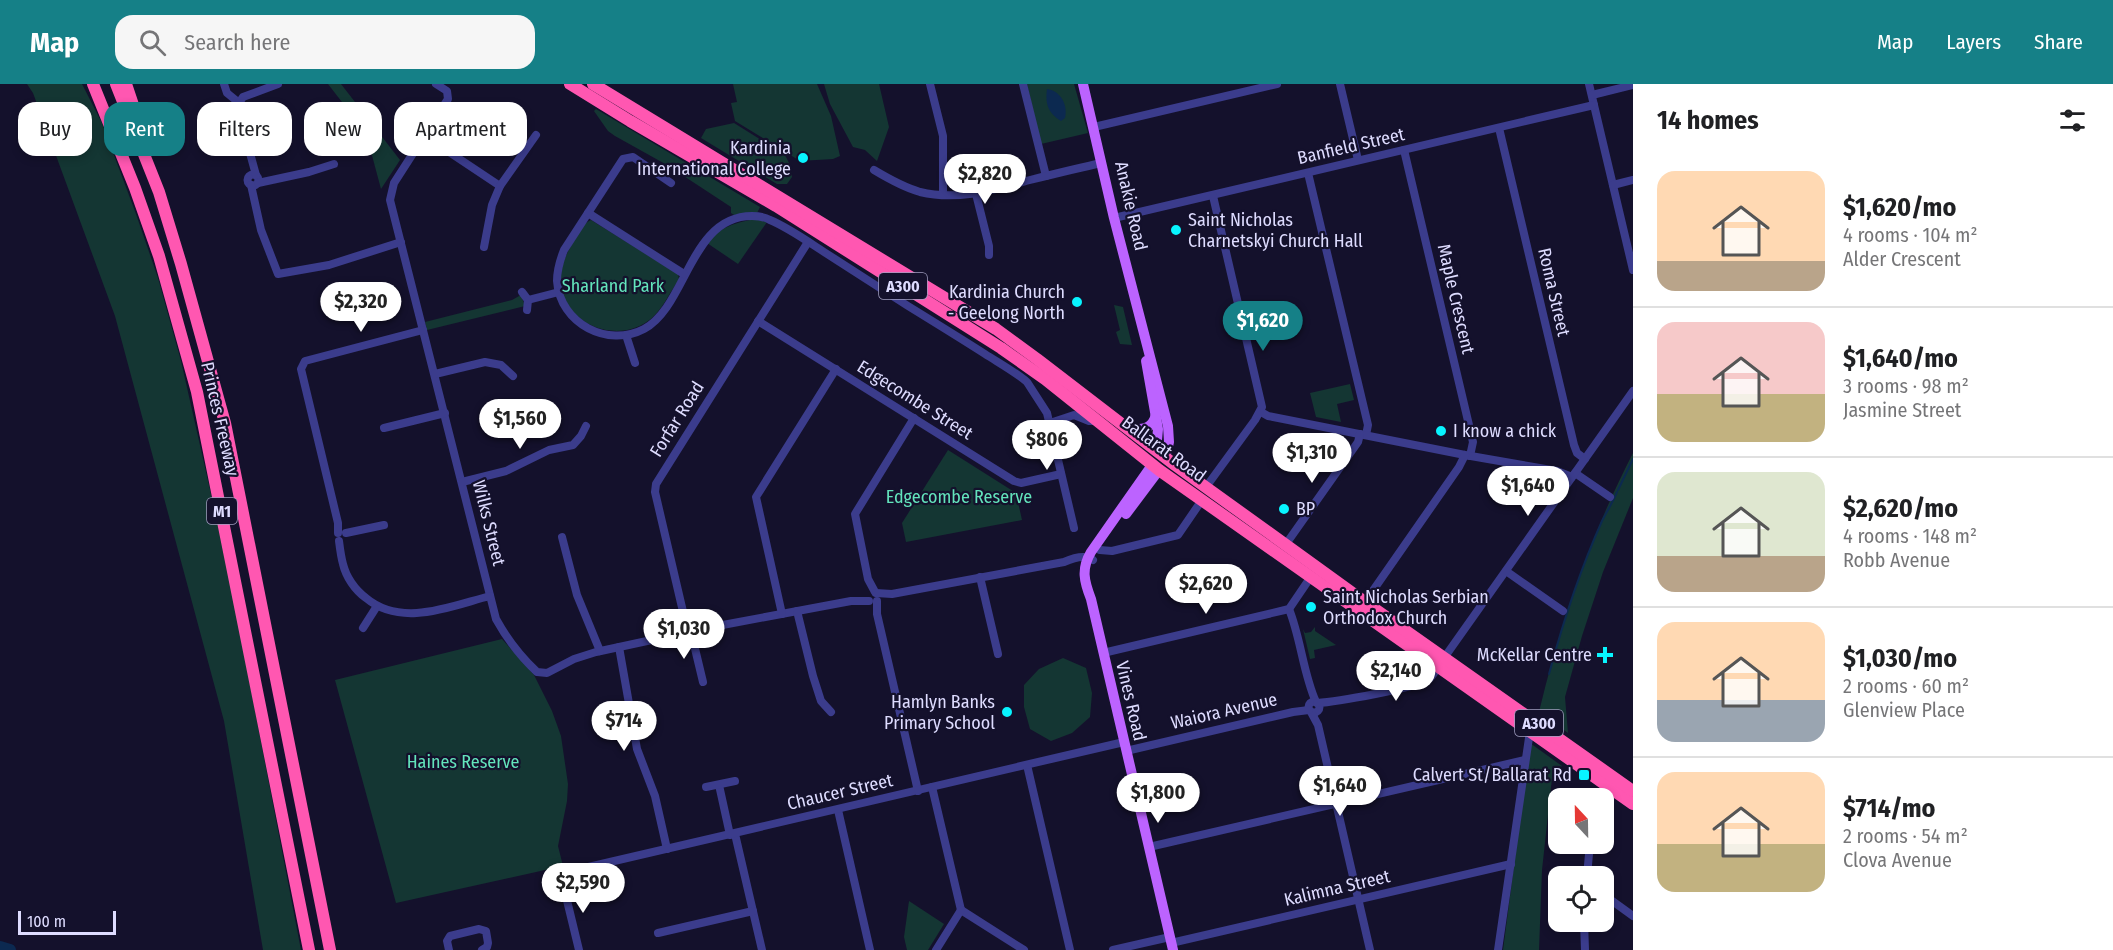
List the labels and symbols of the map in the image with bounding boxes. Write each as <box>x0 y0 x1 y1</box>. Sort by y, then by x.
street label: Banfield Street <box>1295 123 1407 169</box>
place label: Kardinia International College <box>637 137 791 180</box>
marker: Kardinia International College <box>796 151 810 165</box>
pin: $2,820 <box>936 154 1034 205</box>
street label: Anakie Road <box>1110 159 1152 253</box>
place label: Saint Nicholas Charnetskyi Church Hall <box>1188 209 1363 252</box>
marker: Saint Nicholas Charnetskyi Church Hall <box>1169 223 1183 237</box>
street label: Maple Crescent <box>1433 242 1479 356</box>
street label: Roma Street <box>1533 246 1575 339</box>
road number: A300 <box>879 273 927 299</box>
park label: Sharland Park <box>562 275 665 297</box>
place label: Kardinia Church - Geelong North <box>948 281 1065 324</box>
pin: $2,320 <box>312 282 410 333</box>
marker: Kardinia Church - Geelong North <box>1070 295 1084 309</box>
pin: $1,620 <box>1214 301 1312 352</box>
street label: Edgecombe Street <box>853 356 977 444</box>
street label: Princes Freeway <box>196 360 244 478</box>
street label: Forfar Road <box>645 377 709 461</box>
pin: $1,560 <box>471 399 569 450</box>
street label: Ballarat Road <box>1118 411 1210 487</box>
pin: $806 <box>1011 420 1083 471</box>
place label: I know a chick <box>1453 420 1557 442</box>
marker: I know a chick <box>1434 424 1448 438</box>
pin: $1,310 <box>1263 433 1361 484</box>
pin: $1,640 <box>1479 466 1577 517</box>
street label: Wilks Street <box>468 478 510 568</box>
park label: Edgecombe Reserve <box>886 486 1032 508</box>
road number: M1 <box>207 498 237 524</box>
place label: BP <box>1296 498 1315 520</box>
marker: BP <box>1277 502 1291 516</box>
pin: $2,620 <box>1157 564 1255 615</box>
place label: Saint Nicholas Serbian Orthodox Church <box>1323 586 1489 629</box>
marker: Saint Nicholas Serbian Orthodox Church <box>1304 600 1318 614</box>
pin: $1,030 <box>635 609 733 660</box>
place label: McKellar Centre <box>1477 644 1592 666</box>
marker: McKellar Centre <box>1596 646 1614 664</box>
pin: $2,140 <box>1347 651 1445 702</box>
street label: Vines Road <box>1111 659 1151 743</box>
street label: Waiora Avenue <box>1169 688 1279 734</box>
place label: Hamlyn Banks Primary School <box>884 691 995 734</box>
pin: $714 <box>588 701 660 752</box>
marker: Hamlyn Banks Primary School <box>1000 705 1014 719</box>
road number: A300 <box>1515 710 1563 736</box>
park label: Haines Reserve <box>407 751 519 773</box>
place label: Calvert St/Ballarat Rd <box>1413 764 1572 786</box>
pin: $1,640 <box>1291 766 1389 817</box>
marker: Calvert St/Ballarat Rd <box>1577 768 1591 782</box>
street label: Chaucer Street <box>785 769 895 815</box>
pin: $1,800 <box>1109 773 1207 824</box>
north arrow <box>1548 788 1614 854</box>
pin: $2,590 <box>534 863 632 914</box>
street label: Kalimna Street <box>1282 865 1392 911</box>
scale bar <box>18 908 116 936</box>

